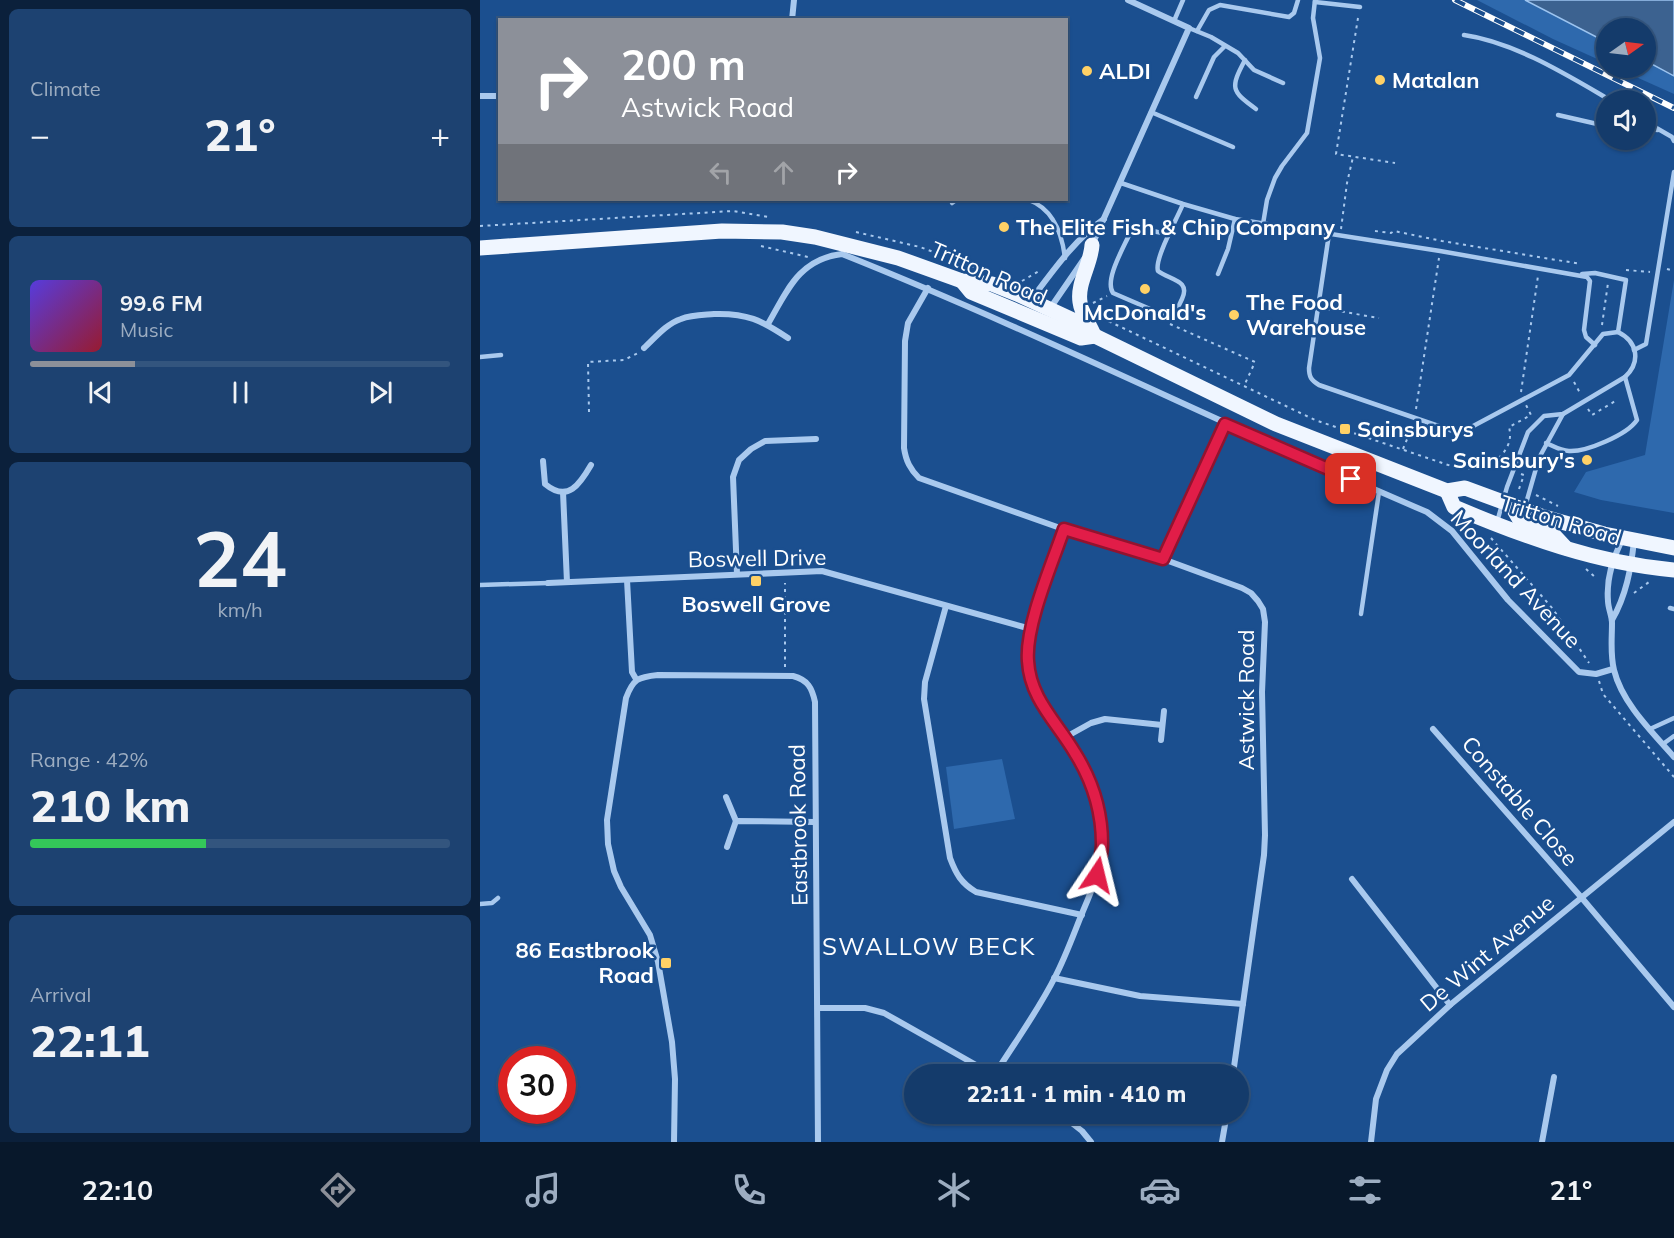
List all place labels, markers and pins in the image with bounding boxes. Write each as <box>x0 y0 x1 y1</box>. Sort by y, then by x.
place label: ALDI <box>1099 57 1151 85</box>
marker: ALDI <box>1080 64 1094 78</box>
place label: Matalan <box>1392 66 1479 94</box>
marker: Matalan <box>1373 73 1387 87</box>
place label: The Elite Fish & Chip Company <box>1016 213 1335 241</box>
marker: The Elite Fish & Chip Company <box>997 220 1011 234</box>
marker: McDonald's <box>1138 282 1152 296</box>
place label: The Food Warehouse <box>1246 288 1366 341</box>
place label: McDonald's <box>1084 298 1206 326</box>
marker: The Food Warehouse <box>1227 308 1241 322</box>
place label: Sainsburys <box>1357 415 1474 443</box>
marker: Sainsburys <box>1338 422 1352 436</box>
place label: Sainsbury's <box>1453 446 1575 474</box>
pin <box>1325 453 1376 504</box>
marker: Sainsbury's <box>1580 453 1594 467</box>
marker: Boswell Grove <box>749 574 763 588</box>
place label: Boswell Grove <box>681 590 831 618</box>
place label: 86 Eastbrook Road <box>515 936 655 989</box>
marker: 86 Eastbrook Road <box>659 956 673 970</box>

